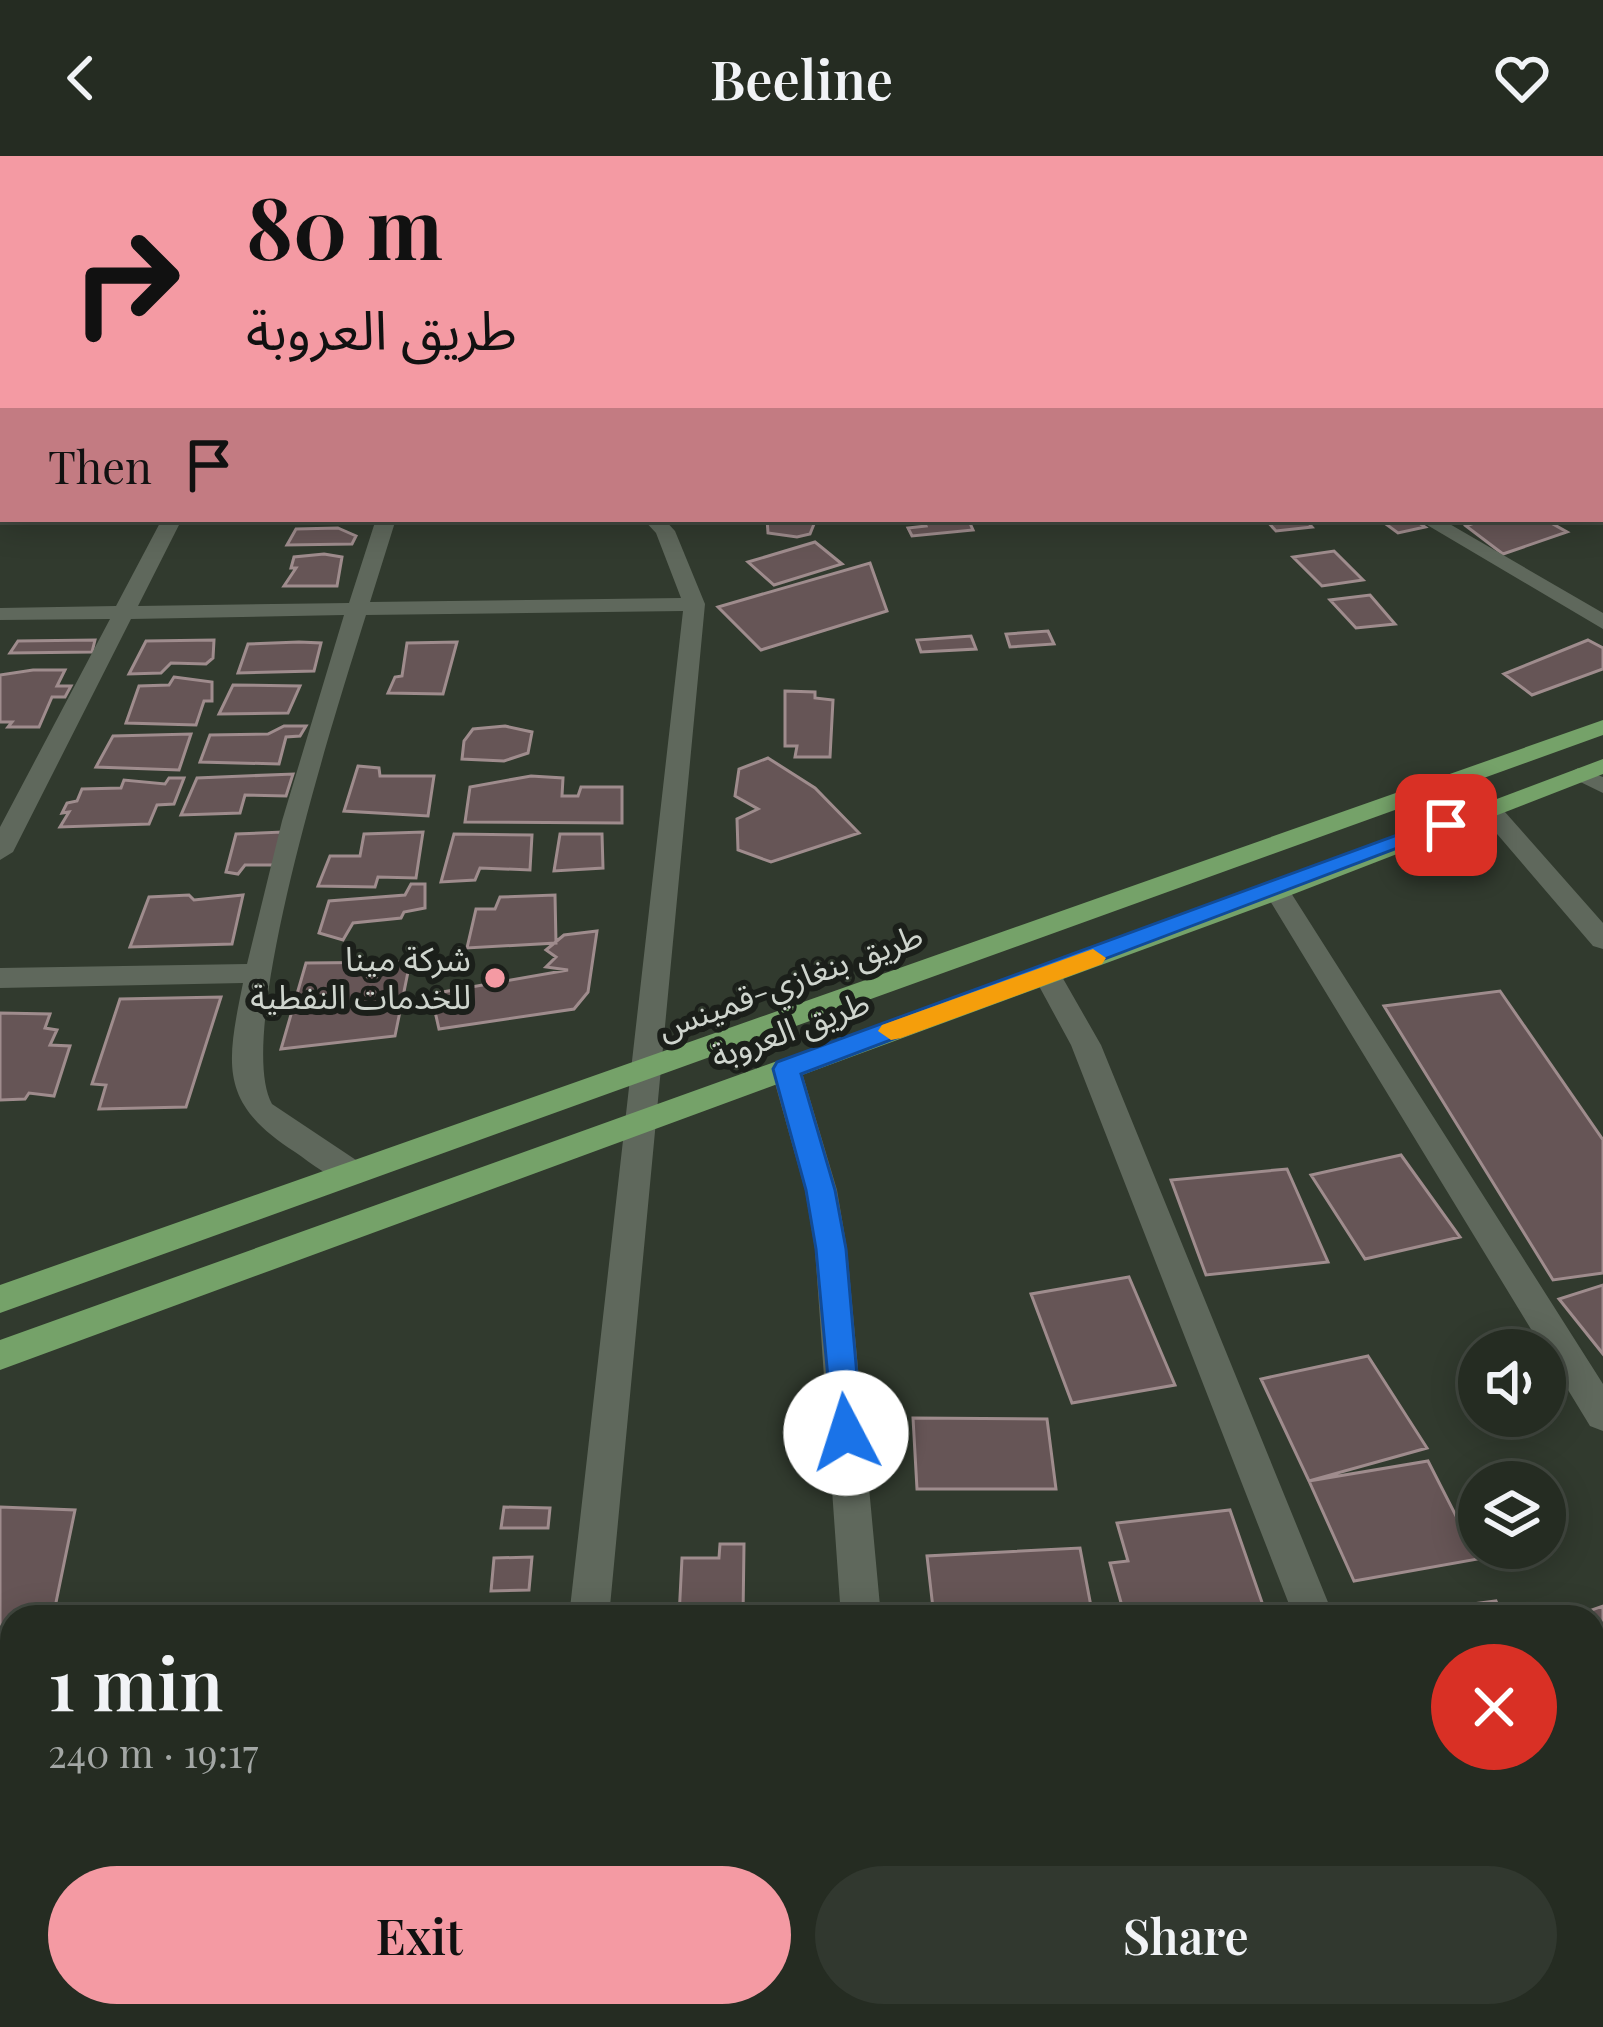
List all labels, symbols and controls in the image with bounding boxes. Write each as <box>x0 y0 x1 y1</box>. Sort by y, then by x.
text: Beeline <box>710 42 893 114</box>
icon: back <box>48 45 114 111</box>
icon: heart <box>1489 45 1555 111</box>
text: 80 m <box>246 169 443 281</box>
icon: right <box>48 204 204 360</box>
text: طريق العروبة <box>246 292 517 364</box>
icon: arrive <box>176 432 242 498</box>
text: Then <box>48 435 152 495</box>
pin <box>1395 774 1497 876</box>
icon: arrive <box>1413 792 1479 858</box>
street label: طريق بنغازي-قمينس <box>651 911 930 1053</box>
place label: شركة مينا للخدمات النفطية <box>250 935 471 1017</box>
marker: شركة مينا للخدمات النفطية <box>482 965 508 991</box>
street label: طريق العروبة <box>704 978 875 1077</box>
map controls <box>1458 1329 1566 1569</box>
button: sound <box>1458 1329 1566 1437</box>
position arrow <box>783 1370 909 1496</box>
button: layers <box>1458 1461 1566 1569</box>
text: 1 min <box>48 1633 223 1729</box>
button: close <box>1431 1644 1557 1770</box>
text: 240 m · 19:17 <box>48 1726 258 1778</box>
button: Exit <box>48 1866 791 2004</box>
button: Share <box>815 1866 1557 2004</box>

